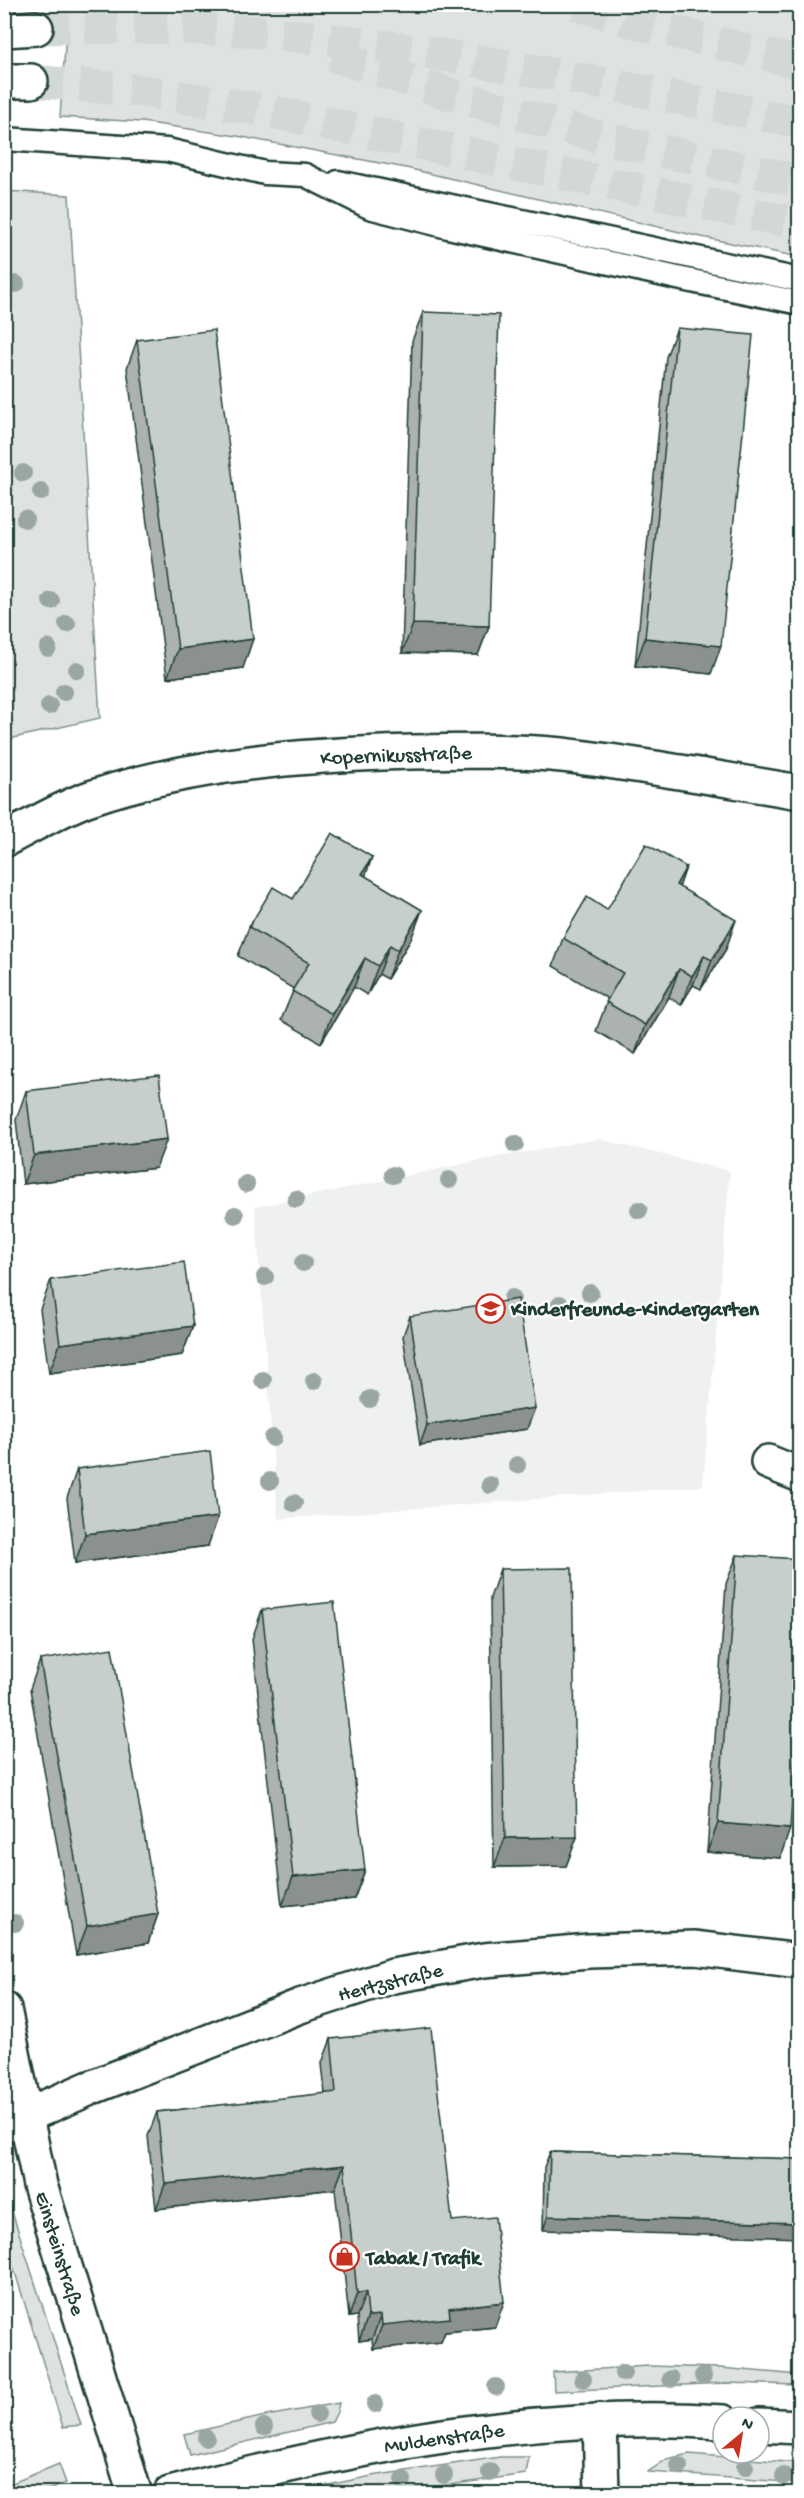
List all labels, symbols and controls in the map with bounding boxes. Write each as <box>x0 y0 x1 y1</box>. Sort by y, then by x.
street label: Kopernikusstraße <box>320 742 473 773</box>
school or university icon: Kinderfreunde-Kindergarten <box>474 1292 506 1324</box>
place label: Kinderfreunde-Kindergarten <box>510 1299 760 1324</box>
street label: Hertzstraße <box>336 1959 447 2009</box>
street label: Einsteinstraße <box>27 2189 89 2320</box>
shop icon: Tabak / Trafik <box>329 2241 361 2273</box>
place label: Tabak / Trafik <box>364 2248 483 2273</box>
north arrow <box>711 2405 771 2465</box>
text: N <box>737 2414 756 2436</box>
street label: Muldenstraße <box>383 2419 507 2461</box>

